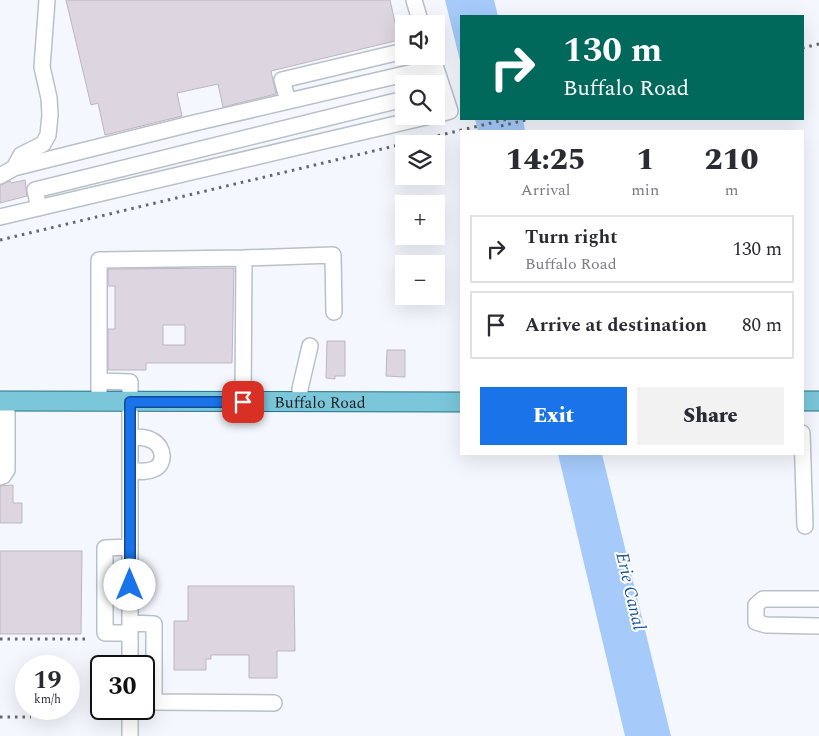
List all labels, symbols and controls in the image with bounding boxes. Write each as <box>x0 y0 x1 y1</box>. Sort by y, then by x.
map controls <box>395 15 445 305</box>
button: sound <box>395 15 445 65</box>
text: 130 m <box>563 24 662 77</box>
icon: right <box>480 35 545 100</box>
text: Buffalo Road <box>563 72 689 105</box>
button: search <box>395 75 445 125</box>
button: layers <box>395 135 445 185</box>
text: 14:25 <box>505 137 586 183</box>
text: 1 <box>636 137 654 183</box>
text: 210 <box>705 137 759 183</box>
text: Arrival <box>521 178 571 202</box>
text: min <box>631 178 659 202</box>
text: m <box>725 178 738 202</box>
button: + <box>395 195 445 245</box>
text: Turn right <box>525 223 618 252</box>
icon: right <box>482 235 510 263</box>
text: 130 m <box>732 235 782 264</box>
text: Buffalo Road <box>525 252 617 276</box>
button: − <box>395 255 445 305</box>
icon: arrive <box>482 311 510 339</box>
text: Arrive at destination <box>525 311 707 340</box>
text: 80 m <box>742 311 782 340</box>
pin <box>222 381 264 423</box>
button: Exit <box>480 387 627 445</box>
button: Share <box>637 387 784 445</box>
icon: arrive <box>229 388 257 416</box>
street label: Buffalo Road <box>274 391 366 415</box>
water label: Erie Canal <box>608 550 653 633</box>
position arrow <box>103 558 155 610</box>
speed limit sign: 30 <box>90 655 155 720</box>
text: 19 <box>33 662 62 700</box>
text: km/h <box>34 690 61 709</box>

